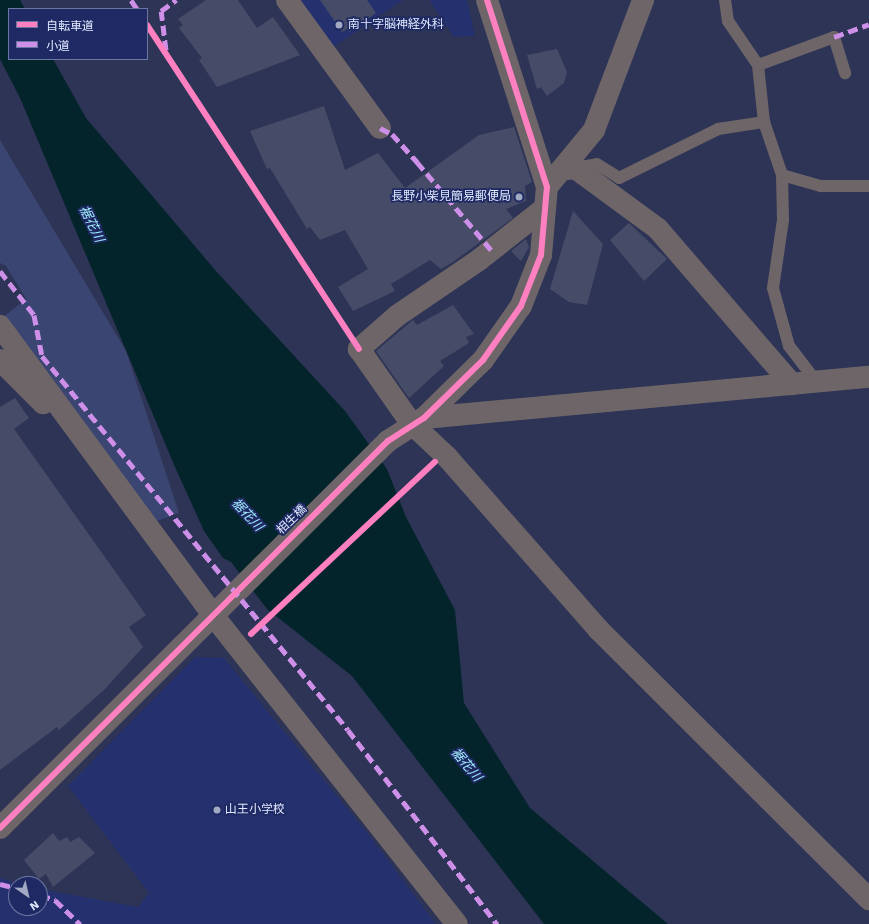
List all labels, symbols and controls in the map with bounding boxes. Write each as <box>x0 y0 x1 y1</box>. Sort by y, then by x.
legend <box>8 8 148 60</box>
place label: 南十字脳神経外科 <box>348 18 444 32</box>
text: 自転車道 <box>46 19 94 33</box>
marker: 南十字脳神経外科 <box>333 19 345 31</box>
text: 小道 <box>46 39 70 53</box>
place label: 長野小柴見簡易郵便局 <box>391 190 511 204</box>
marker: 長野小柴見簡易郵便局 <box>514 192 524 202</box>
water label: 裾花川 <box>75 203 107 245</box>
water label: 裾花川 <box>228 495 266 535</box>
street label: 相生橋 <box>274 502 310 538</box>
water label: 裾花川 <box>447 745 485 785</box>
place label: 山王小学校 <box>225 803 285 817</box>
marker: 山王小学校 <box>212 805 222 815</box>
north arrow <box>8 876 48 916</box>
text: N <box>27 898 41 913</box>

